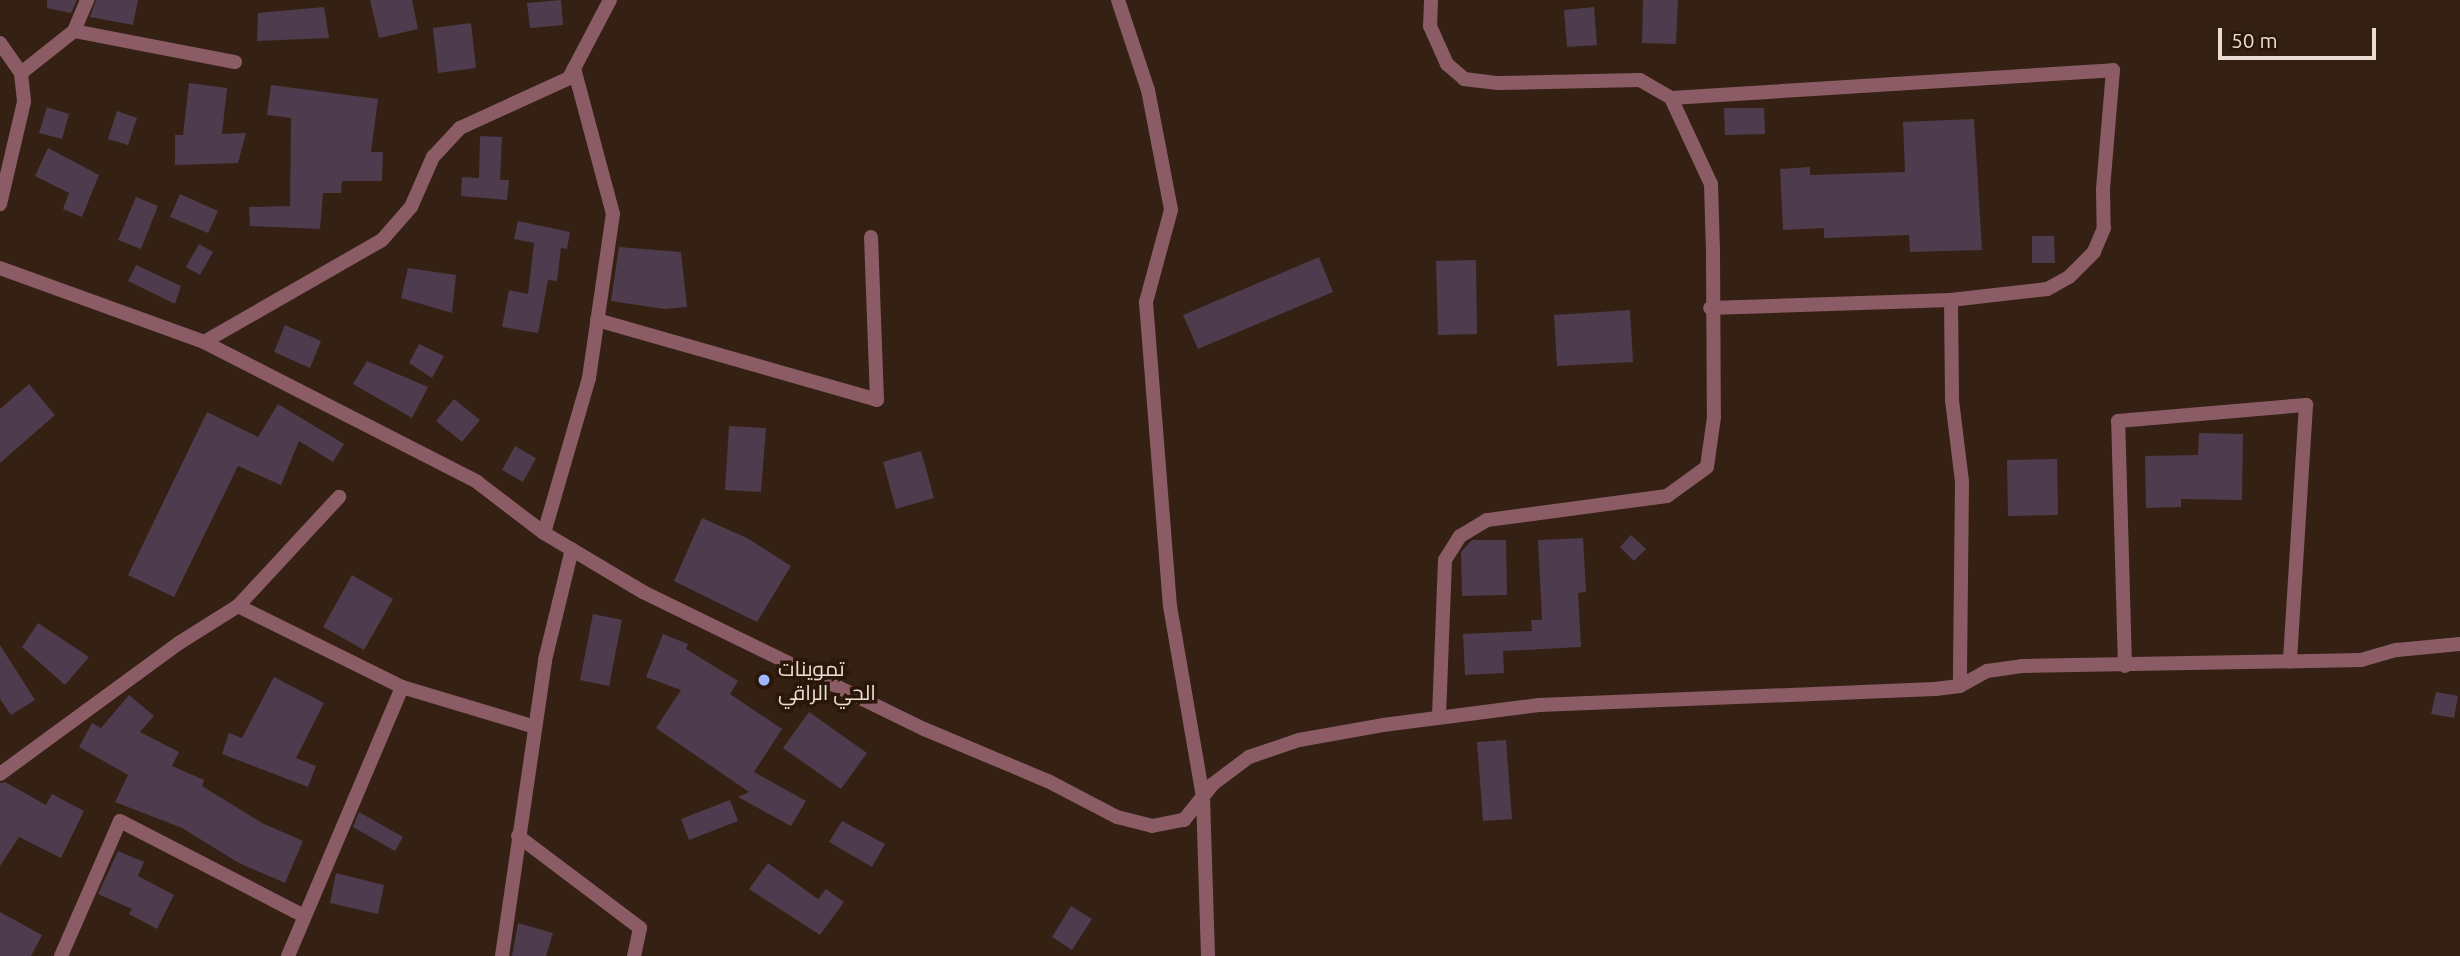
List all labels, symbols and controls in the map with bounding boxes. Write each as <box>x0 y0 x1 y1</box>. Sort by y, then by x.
scale bar <box>2222 14 2380 58</box>
text: 50 m <box>2231 28 2278 52</box>
place label: تموينات الحي الراقي <box>778 655 876 705</box>
marker: تموينات الحي الراقي <box>756 672 772 688</box>

